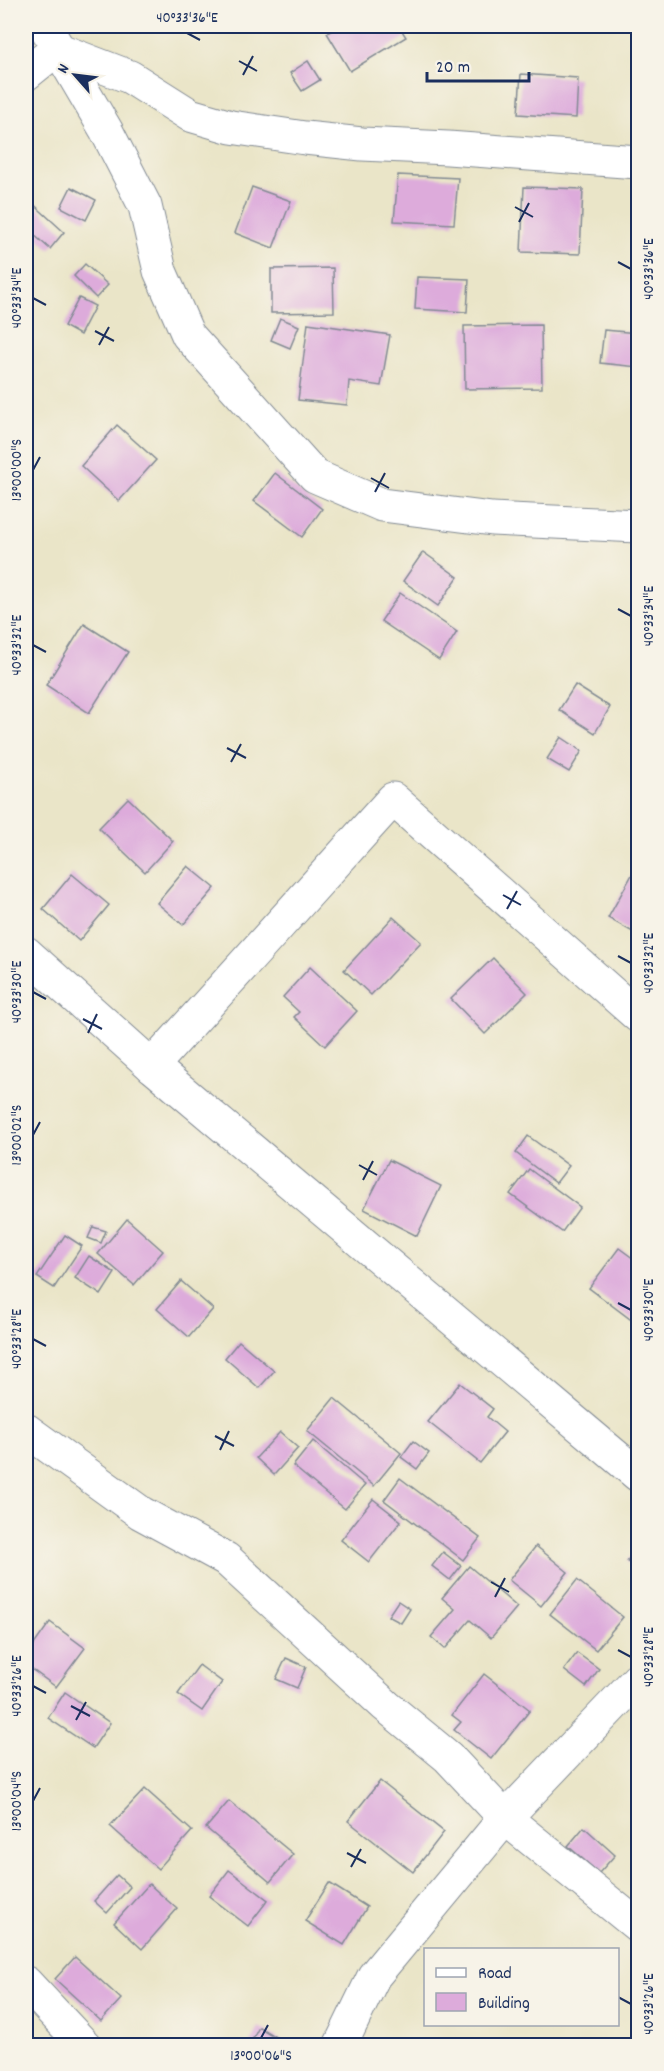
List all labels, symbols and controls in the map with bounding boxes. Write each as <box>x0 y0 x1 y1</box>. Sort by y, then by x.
text: 40°33'36"E <box>156 8 218 30</box>
north arrow <box>45 45 105 105</box>
scale bar <box>427 45 529 83</box>
text: 20 m <box>436 56 470 81</box>
text: N <box>52 60 76 78</box>
text: 40°33'36"E <box>639 238 661 300</box>
text: 40°33'34"E <box>7 268 29 328</box>
text: 13°00'00"S <box>7 439 29 501</box>
text: 40°33'34"E <box>639 586 661 646</box>
text: 40°33'32"E <box>7 614 29 675</box>
text: 40°33'32"E <box>639 932 661 993</box>
text: 40°33'30"E <box>7 961 29 1023</box>
text: 13°00'02"S <box>7 1105 29 1165</box>
text: 40°33'30"E <box>639 1279 661 1341</box>
text: 40°33'28"E <box>7 1309 29 1369</box>
text: 40°33'28"E <box>639 1627 661 1687</box>
text: 40°33'26"E <box>7 1655 29 1717</box>
text: 13°00'04"S <box>7 1771 29 1831</box>
legend <box>424 1948 619 2026</box>
text: Road <box>478 1962 512 1987</box>
text: 40°33'26"E <box>639 1973 661 2035</box>
text: Building <box>478 1992 530 2017</box>
text: 13°00'06"S <box>230 2046 292 2068</box>

